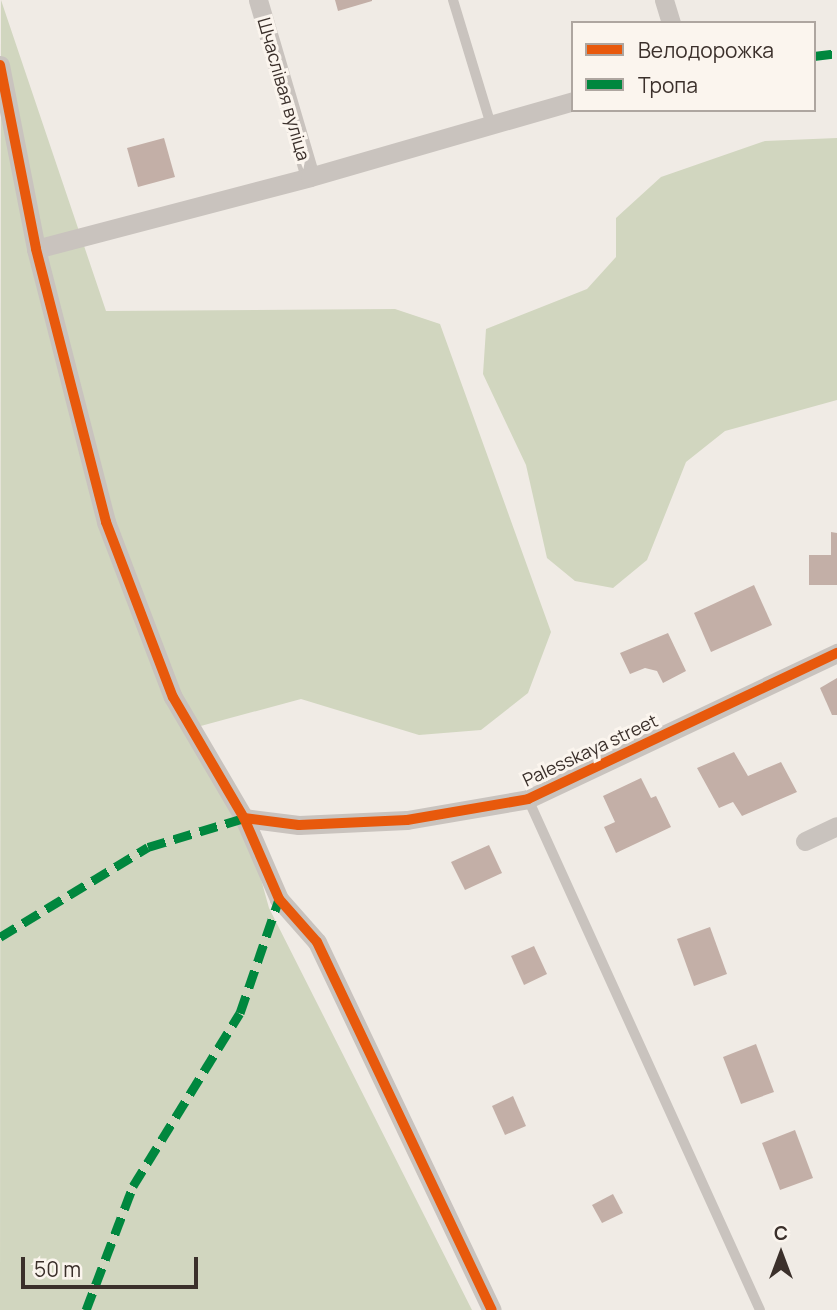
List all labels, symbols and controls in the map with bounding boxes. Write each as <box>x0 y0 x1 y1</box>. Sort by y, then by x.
street label: Шчаслівая вуліца <box>253 15 315 163</box>
legend <box>571 21 816 112</box>
text: Велодорожка <box>638 36 774 64</box>
text: Тропа <box>638 71 698 99</box>
street label: Palesskaya street <box>519 709 661 791</box>
north arrow <box>746 1219 816 1289</box>
text: С <box>774 1220 788 1246</box>
scale bar <box>24 1244 201 1288</box>
text: 50 m <box>34 1255 81 1283</box>

